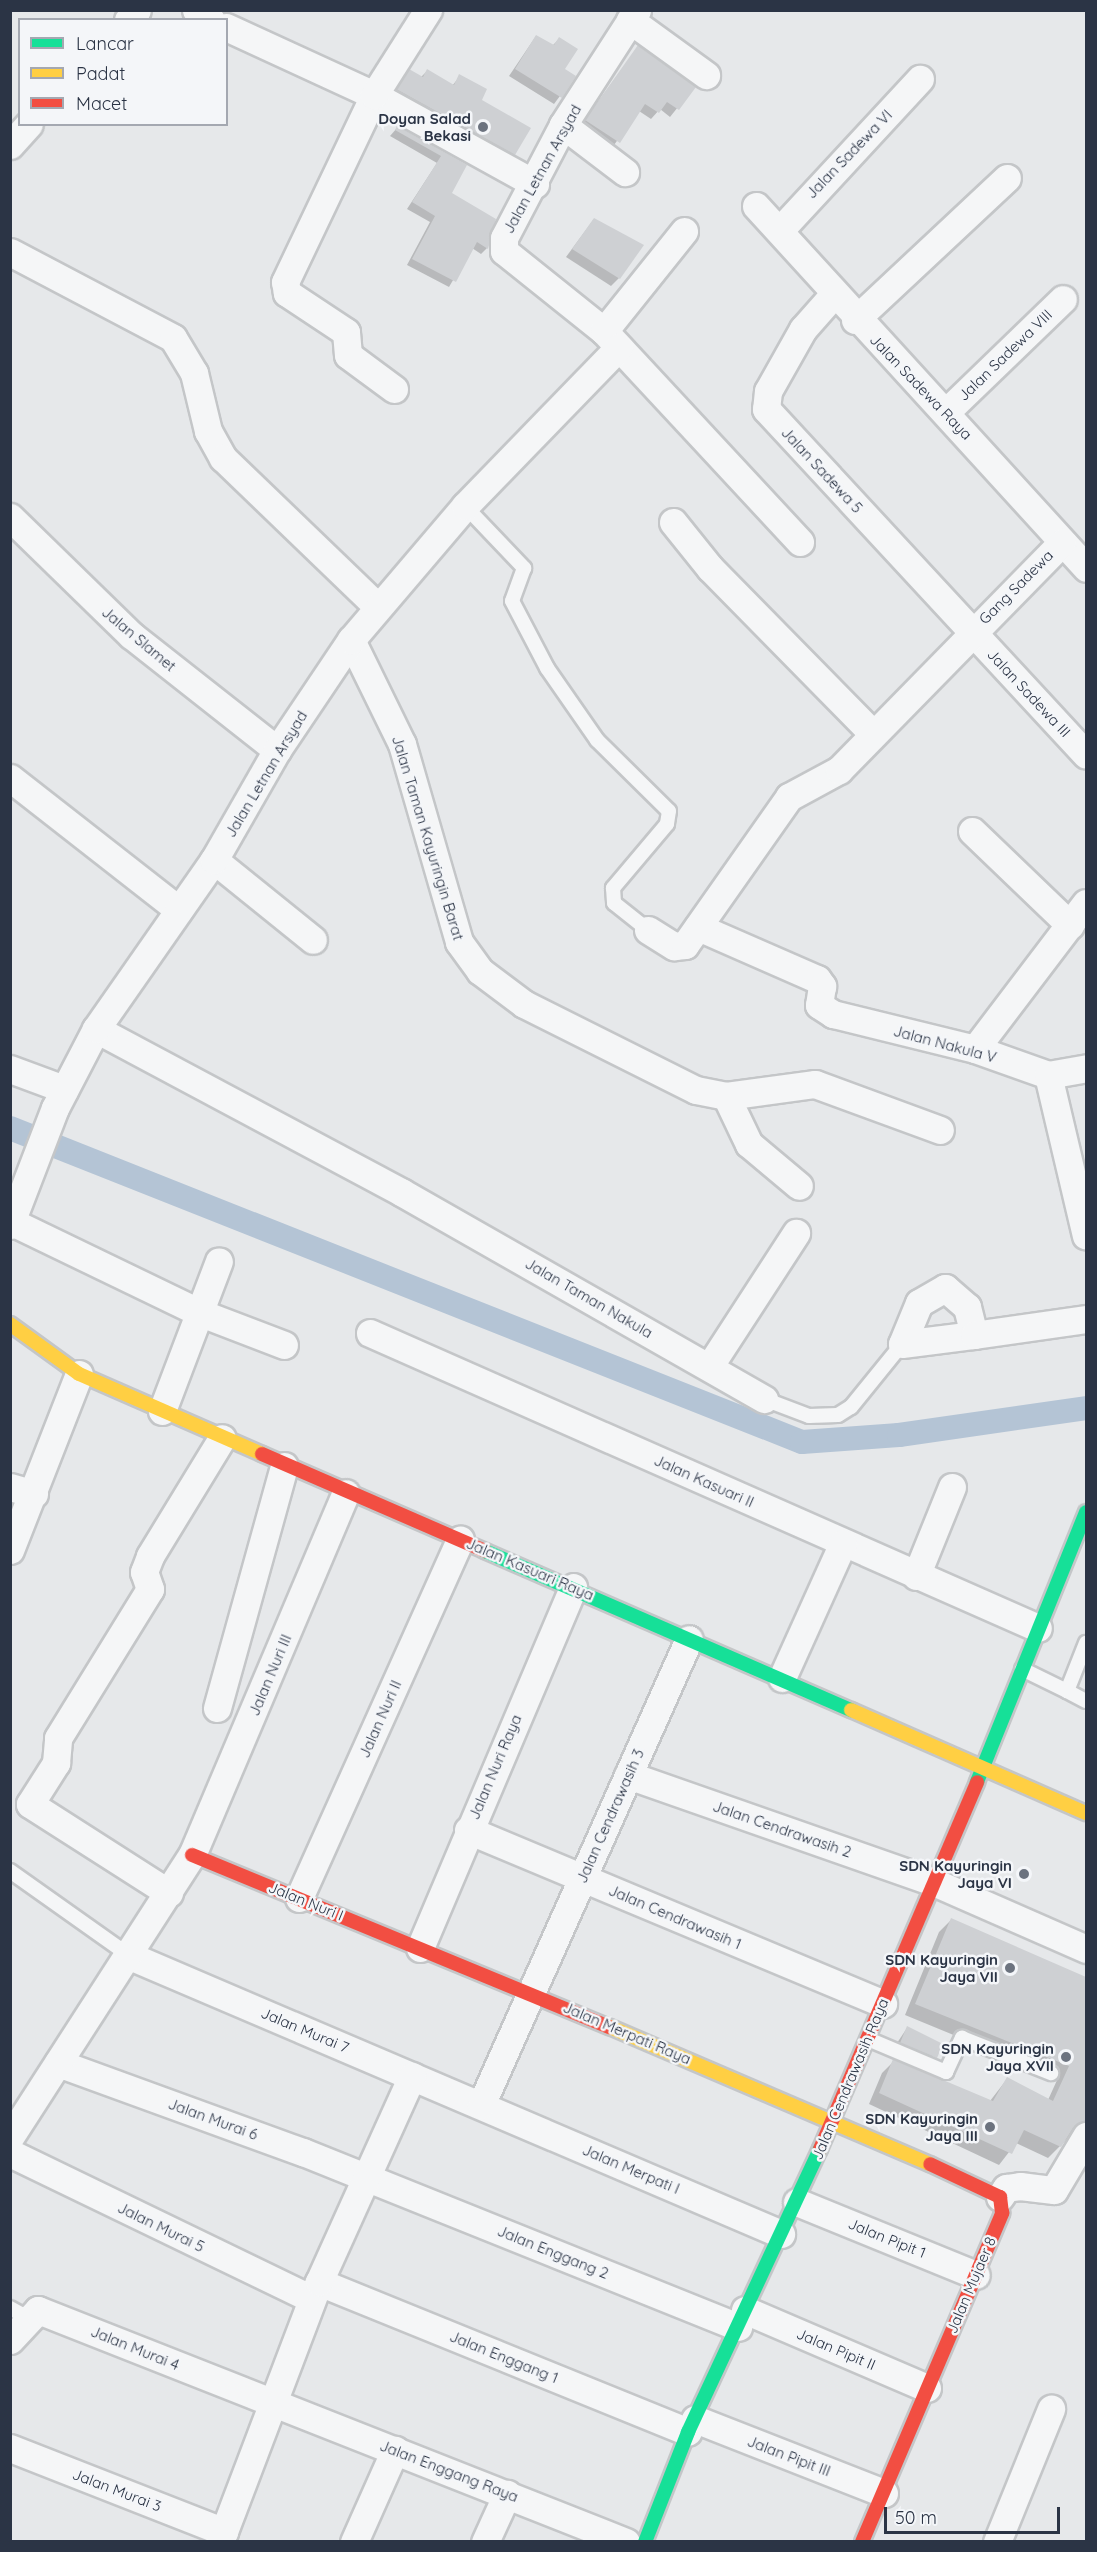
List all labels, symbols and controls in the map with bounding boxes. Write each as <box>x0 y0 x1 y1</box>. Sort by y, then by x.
legend <box>18 18 228 126</box>
text: Lancar <box>76 32 134 55</box>
text: Padat <box>76 62 125 85</box>
text: Macet <box>76 92 127 115</box>
street label: Jalan Letnan Arsyad <box>499 102 585 236</box>
street label: Jalan Sadewa VI <box>802 106 896 202</box>
place label: Doyan Salad Bekasi <box>378 109 471 144</box>
marker: Doyan Salad Bekasi <box>476 120 490 134</box>
street label: Jalan Sadewa VIII <box>954 306 1056 404</box>
street label: Jalan Sadewa Raya <box>866 331 976 443</box>
street label: Jalan Sadewa 5 <box>778 423 866 517</box>
street label: Gang Sadewa <box>975 546 1057 628</box>
street label: Jalan Slamet <box>98 603 180 675</box>
street label: Jalan Sadewa III <box>984 645 1074 741</box>
street label: Jalan Letnan Arsyad <box>221 708 311 840</box>
street label: Jalan Taman Kayuringin Barat <box>388 734 468 942</box>
street label: Jalan Nakula V <box>891 1022 999 1066</box>
street label: Jalan Taman Nakula <box>522 1254 656 1342</box>
street label: Jalan Kasuari II <box>651 1451 757 1511</box>
street label: Jalan Kasuari Raya <box>464 1534 596 1604</box>
street label: Jalan Nuri III <box>245 1632 295 1718</box>
street label: Jalan Nuri II <box>355 1677 405 1761</box>
street label: Jalan Nuri Raya <box>465 1712 525 1822</box>
street label: Jalan Cendrawasih 3 <box>572 1746 648 1886</box>
street label: Jalan Cendrawasih 2 <box>710 1797 854 1861</box>
place label: SDN Kayuringin Jaya VI <box>899 1856 1012 1891</box>
marker: SDN Kayuringin Jaya VI <box>1017 1867 1031 1881</box>
street label: Jalan Nuri I <box>266 1878 346 1924</box>
street label: Jalan Cendrawasih 1 <box>606 1881 744 1953</box>
place label: SDN Kayuringin Jaya VII <box>885 1950 998 1985</box>
marker: SDN Kayuringin Jaya VII <box>1003 1961 1017 1975</box>
street label: Jalan Cendrawasih Raya <box>808 1996 892 2162</box>
street label: Jalan Merpati Raya <box>560 1998 694 2068</box>
street label: Jalan Murai 7 <box>258 2003 352 2057</box>
place label: SDN Kayuringin Jaya XVII <box>941 2039 1054 2074</box>
marker: SDN Kayuringin Jaya XVII <box>1059 2050 1073 2064</box>
street label: Jalan Murai 6 <box>166 2094 260 2144</box>
place label: SDN Kayuringin Jaya III <box>865 2109 978 2144</box>
marker: SDN Kayuringin Jaya III <box>983 2120 997 2134</box>
street label: Jalan Merpati I <box>580 2140 682 2198</box>
street label: Jalan Murai 5 <box>115 2198 207 2256</box>
street label: Jalan Pipit 1 <box>846 2214 928 2262</box>
street label: Jalan Enggang 2 <box>495 2221 611 2283</box>
street label: Jalan Mujaer 8 <box>942 2234 1000 2336</box>
street label: Jalan Murai 4 <box>88 2322 182 2374</box>
street label: Jalan Pipit II <box>794 2324 878 2374</box>
street label: Jalan Enggang 1 <box>447 2327 561 2387</box>
street label: Jalan Pipit III <box>745 2432 833 2480</box>
street label: Jalan Enggang Raya <box>377 2436 521 2506</box>
street label: Jalan Murai 3 <box>70 2465 164 2515</box>
scale bar <box>887 2495 1062 2533</box>
text: 50 m <box>895 2506 937 2529</box>

